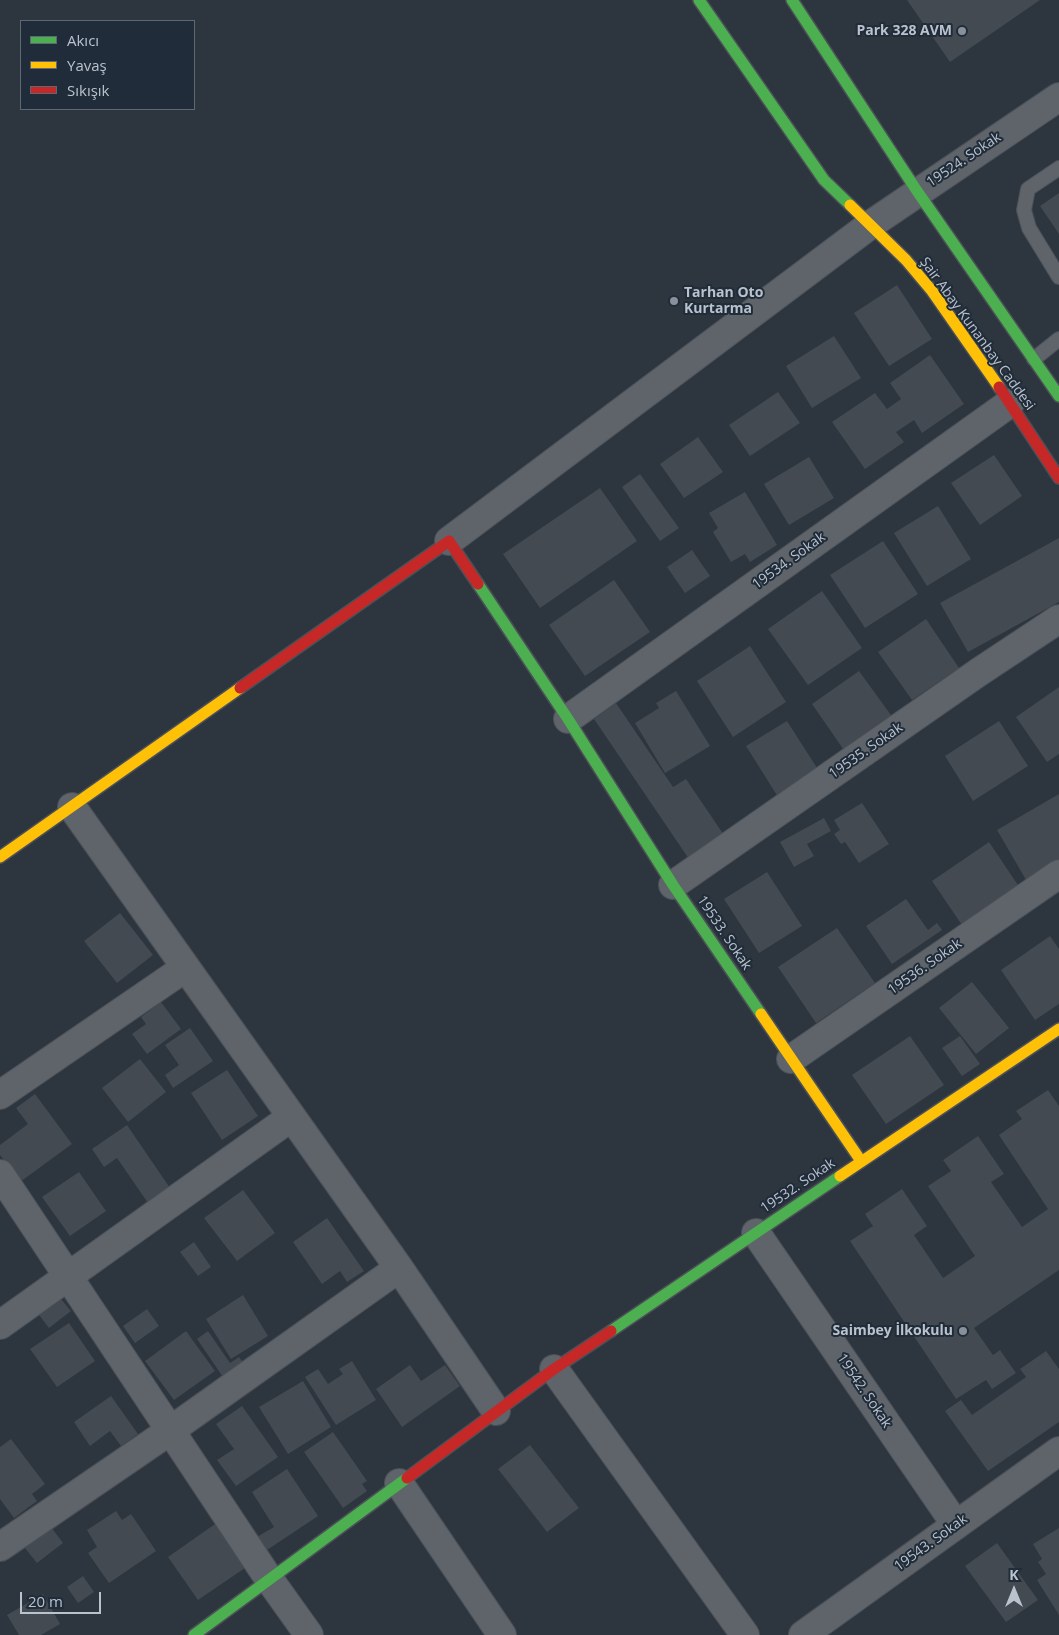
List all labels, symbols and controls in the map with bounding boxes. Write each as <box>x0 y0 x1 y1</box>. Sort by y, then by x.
legend <box>20 20 195 110</box>
place label: Park 328 AVM <box>856 23 952 39</box>
marker: Park 328 AVM <box>956 25 968 37</box>
text: Akıcı <box>67 30 99 50</box>
text: Yavaş <box>67 55 107 75</box>
text: Sıkışık <box>67 80 110 100</box>
street label: 19524. Sokak <box>924 129 1004 191</box>
street label: Şair Abay Kunanbay Caddesi <box>916 254 1038 414</box>
place label: Tarhan Oto Kurtarma <box>684 285 763 318</box>
marker: Tarhan Oto Kurtarma <box>668 295 680 307</box>
street label: 19534. Sokak <box>749 529 829 593</box>
street label: 19535. Sokak <box>826 719 906 783</box>
street label: 19533. Sokak <box>693 893 755 973</box>
street label: 19536. Sokak <box>885 935 965 999</box>
street label: 19532. Sokak <box>758 1155 838 1217</box>
place label: Saimbey İlkokulu <box>832 1323 953 1339</box>
marker: Saimbey İlkokulu <box>957 1325 969 1337</box>
street label: 19542. Sokak <box>833 1351 895 1431</box>
street label: 19543. Sokak <box>891 1511 971 1575</box>
north arrow <box>989 1565 1039 1615</box>
text: K <box>1009 1565 1019 1584</box>
scale bar <box>22 1582 104 1614</box>
text: 20 m <box>28 1591 63 1611</box>

